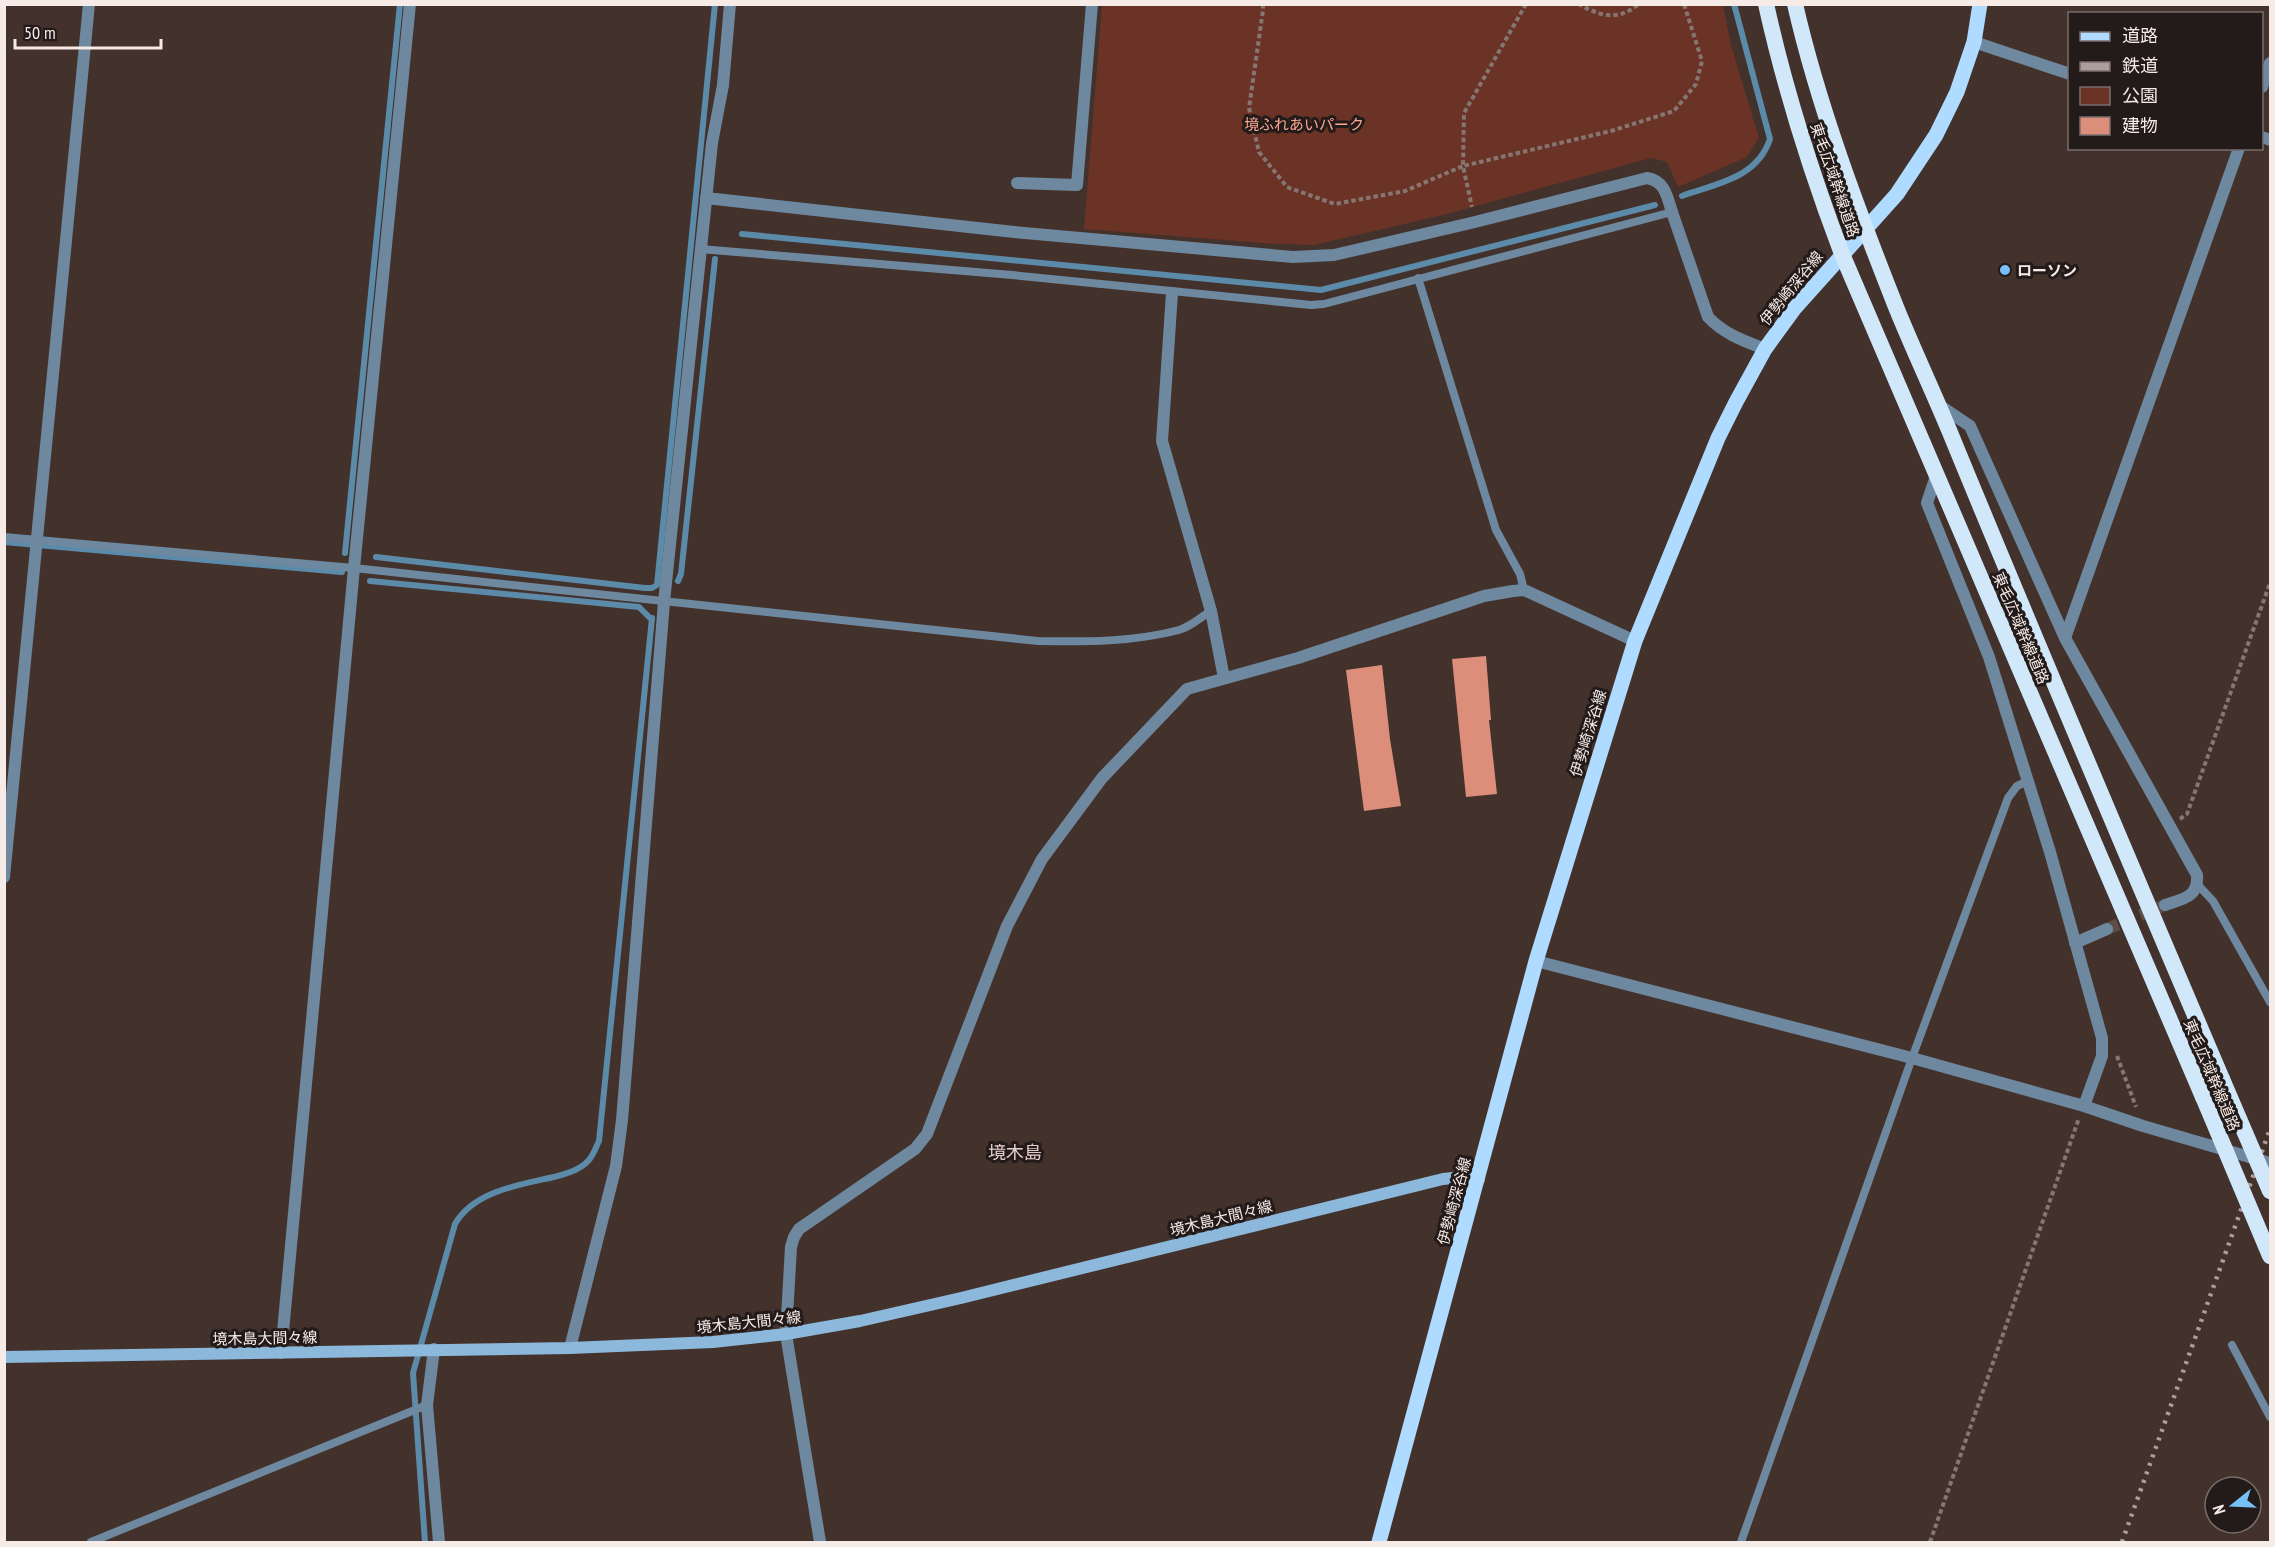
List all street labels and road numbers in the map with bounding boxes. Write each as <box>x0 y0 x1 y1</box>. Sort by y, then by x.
street label: 東毛広域幹線道路 <box>1806 120 1864 240</box>
street label: 伊勢崎深谷線 <box>1755 247 1827 329</box>
street label: 東毛広域幹線道路 <box>1989 569 2053 687</box>
street label: 伊勢崎深谷線 <box>1566 687 1610 779</box>
street label: 東毛広域幹線道路 <box>2180 1016 2244 1134</box>
street label: 伊勢崎深谷線 <box>1433 1155 1475 1247</box>
street label: 境木島大間々線 <box>1168 1196 1274 1240</box>
street label: 境木島大間々線 <box>696 1307 802 1337</box>
street label: 境木島大間々線 <box>212 1328 318 1348</box>

